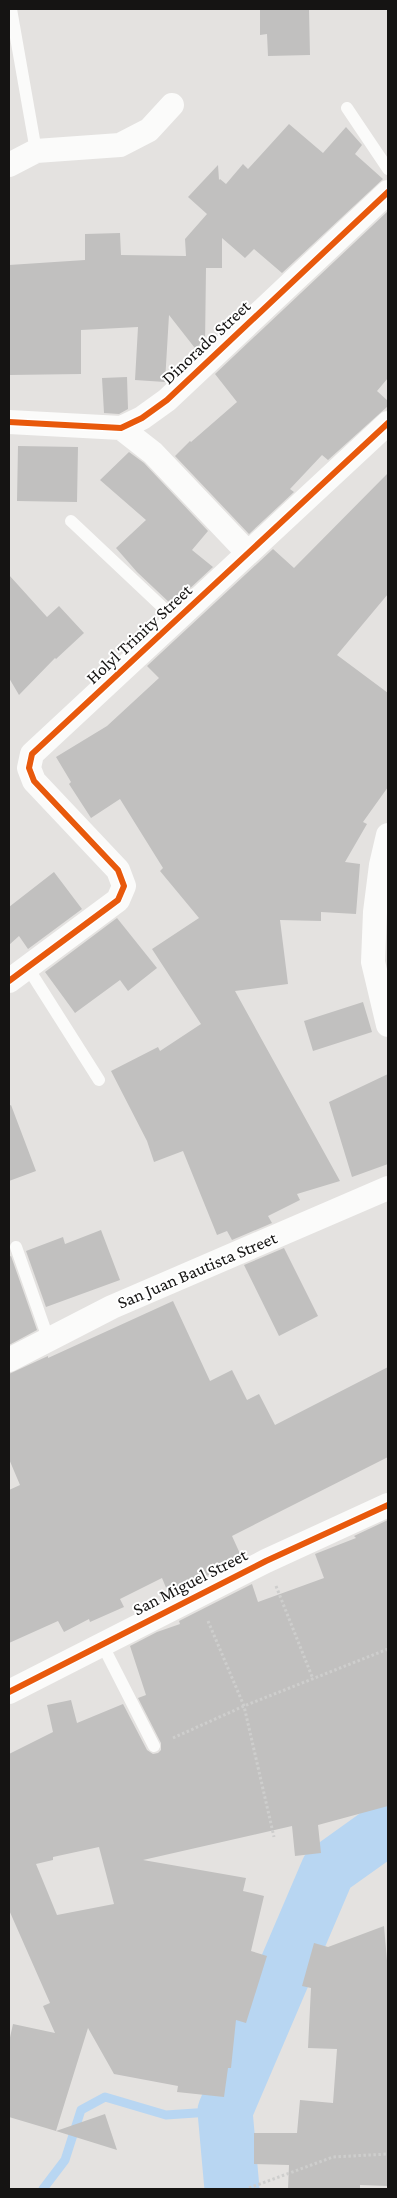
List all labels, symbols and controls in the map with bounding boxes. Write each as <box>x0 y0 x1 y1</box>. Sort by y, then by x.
street label: Dinorado Street <box>158 295 255 388</box>
street label: Holyl Trinity Street <box>82 579 197 688</box>
street label: San Juan Bautista Street <box>114 1227 281 1313</box>
street label: San Miguel Street <box>129 1544 252 1619</box>

